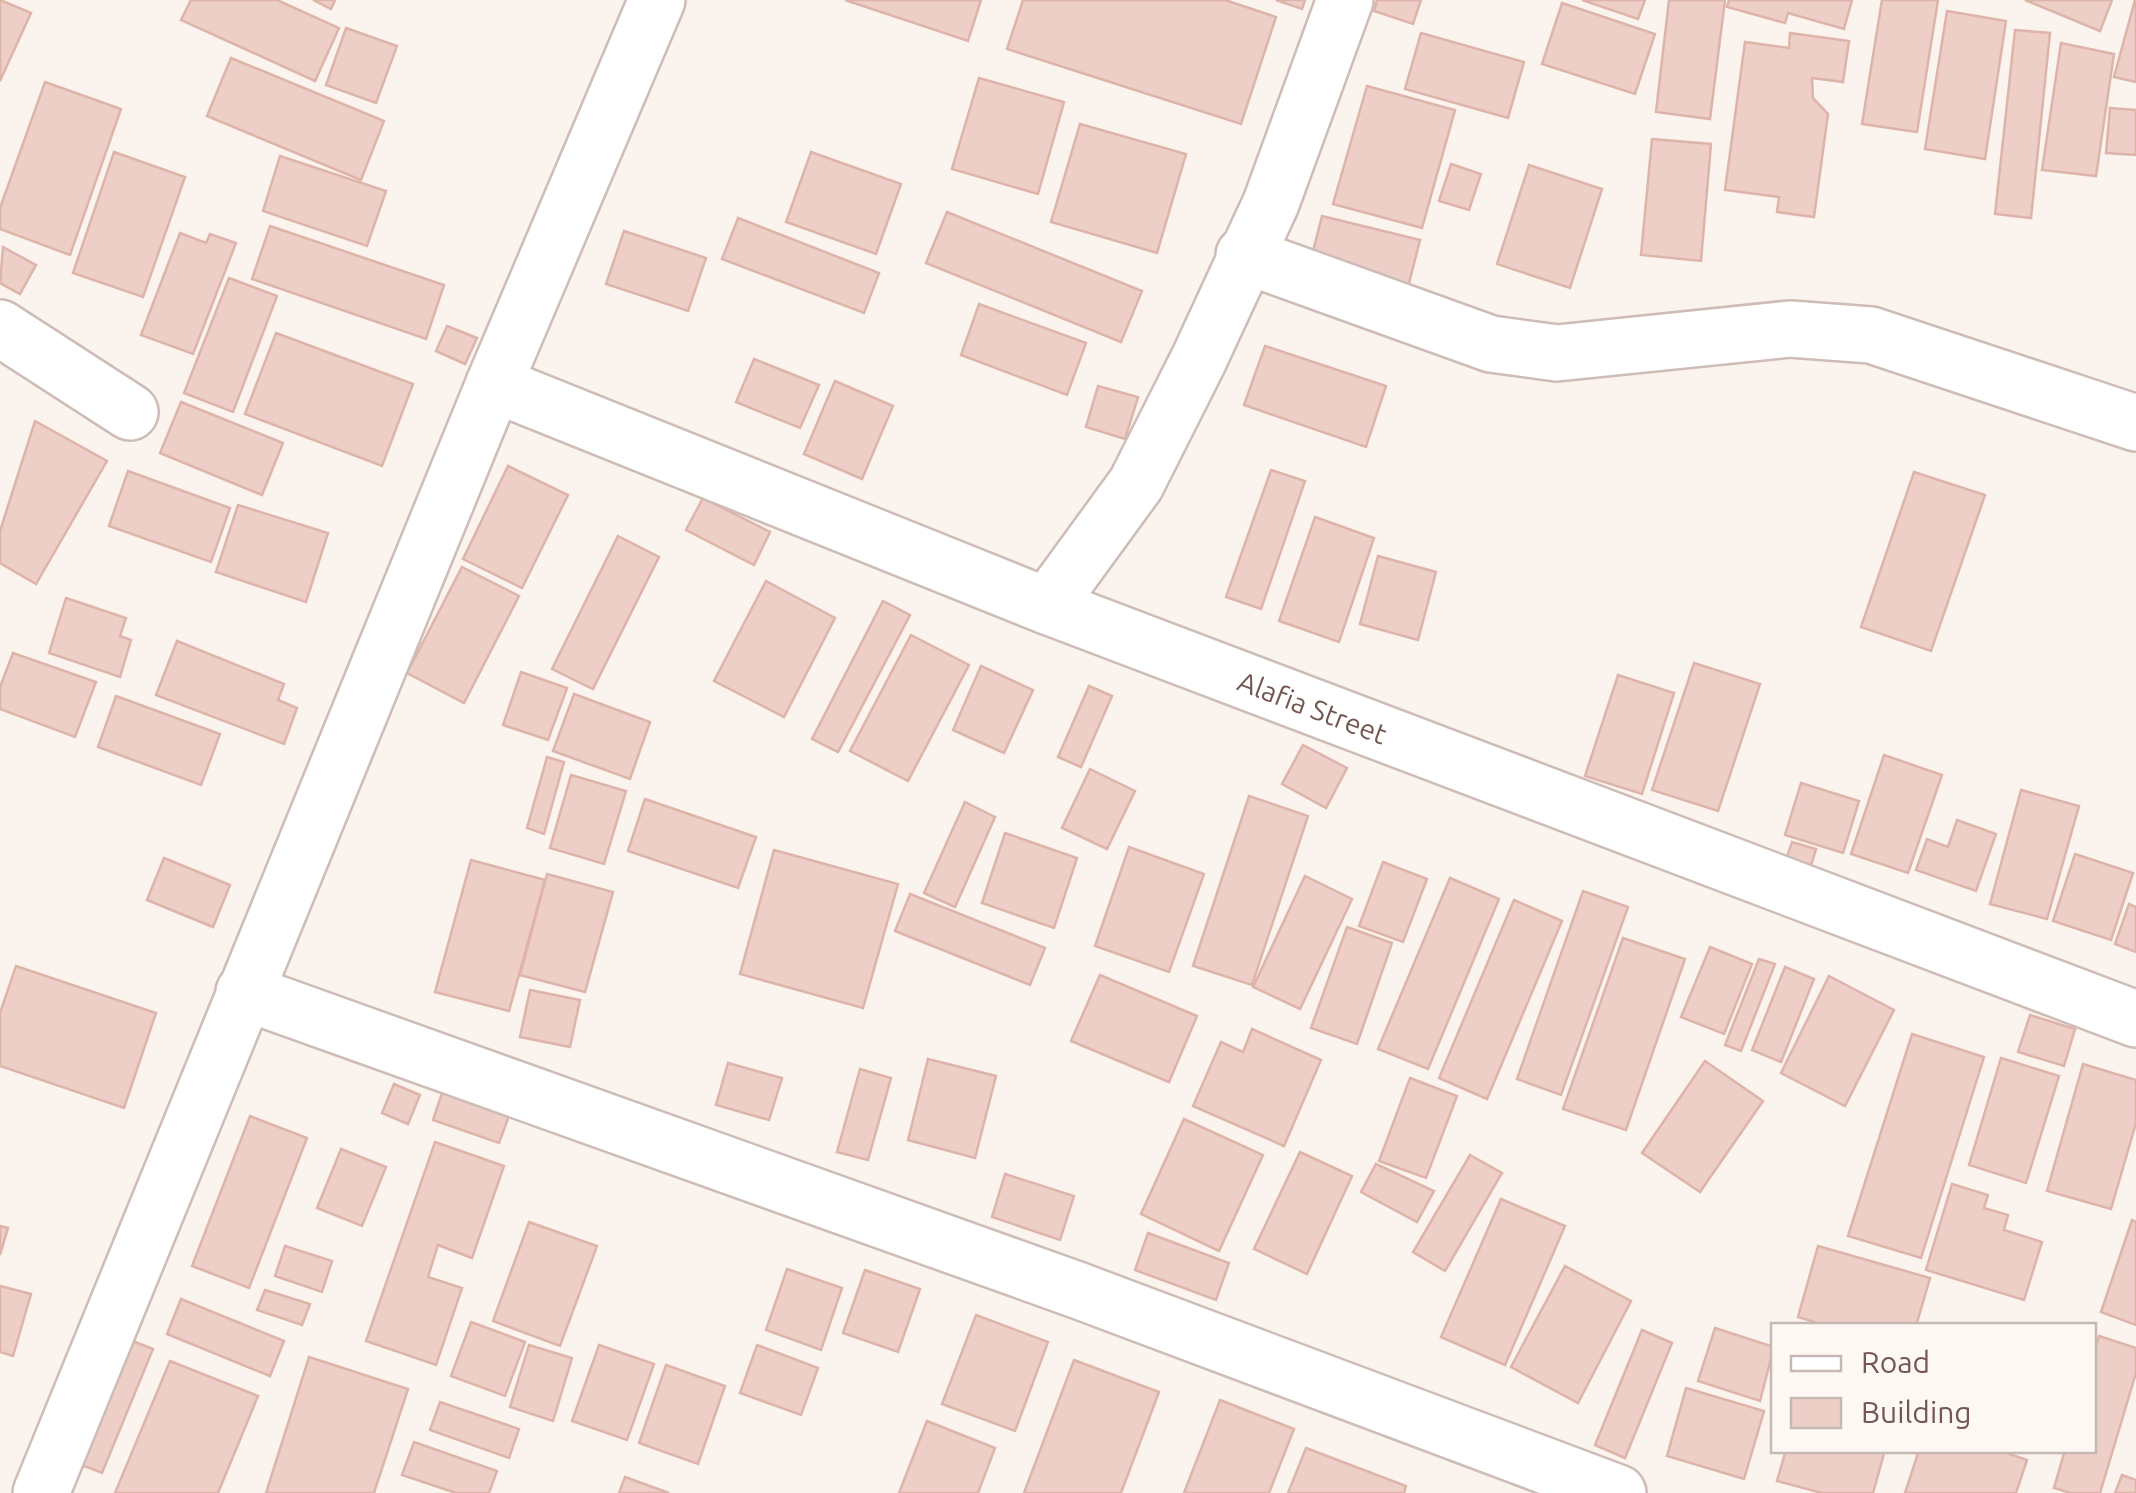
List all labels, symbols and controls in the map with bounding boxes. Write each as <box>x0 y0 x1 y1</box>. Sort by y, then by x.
street label: Alafia Street <box>1234 664 1391 749</box>
legend <box>1771 1323 2096 1453</box>
text: Road <box>1861 1345 1930 1379</box>
text: Building <box>1861 1395 1972 1429</box>

